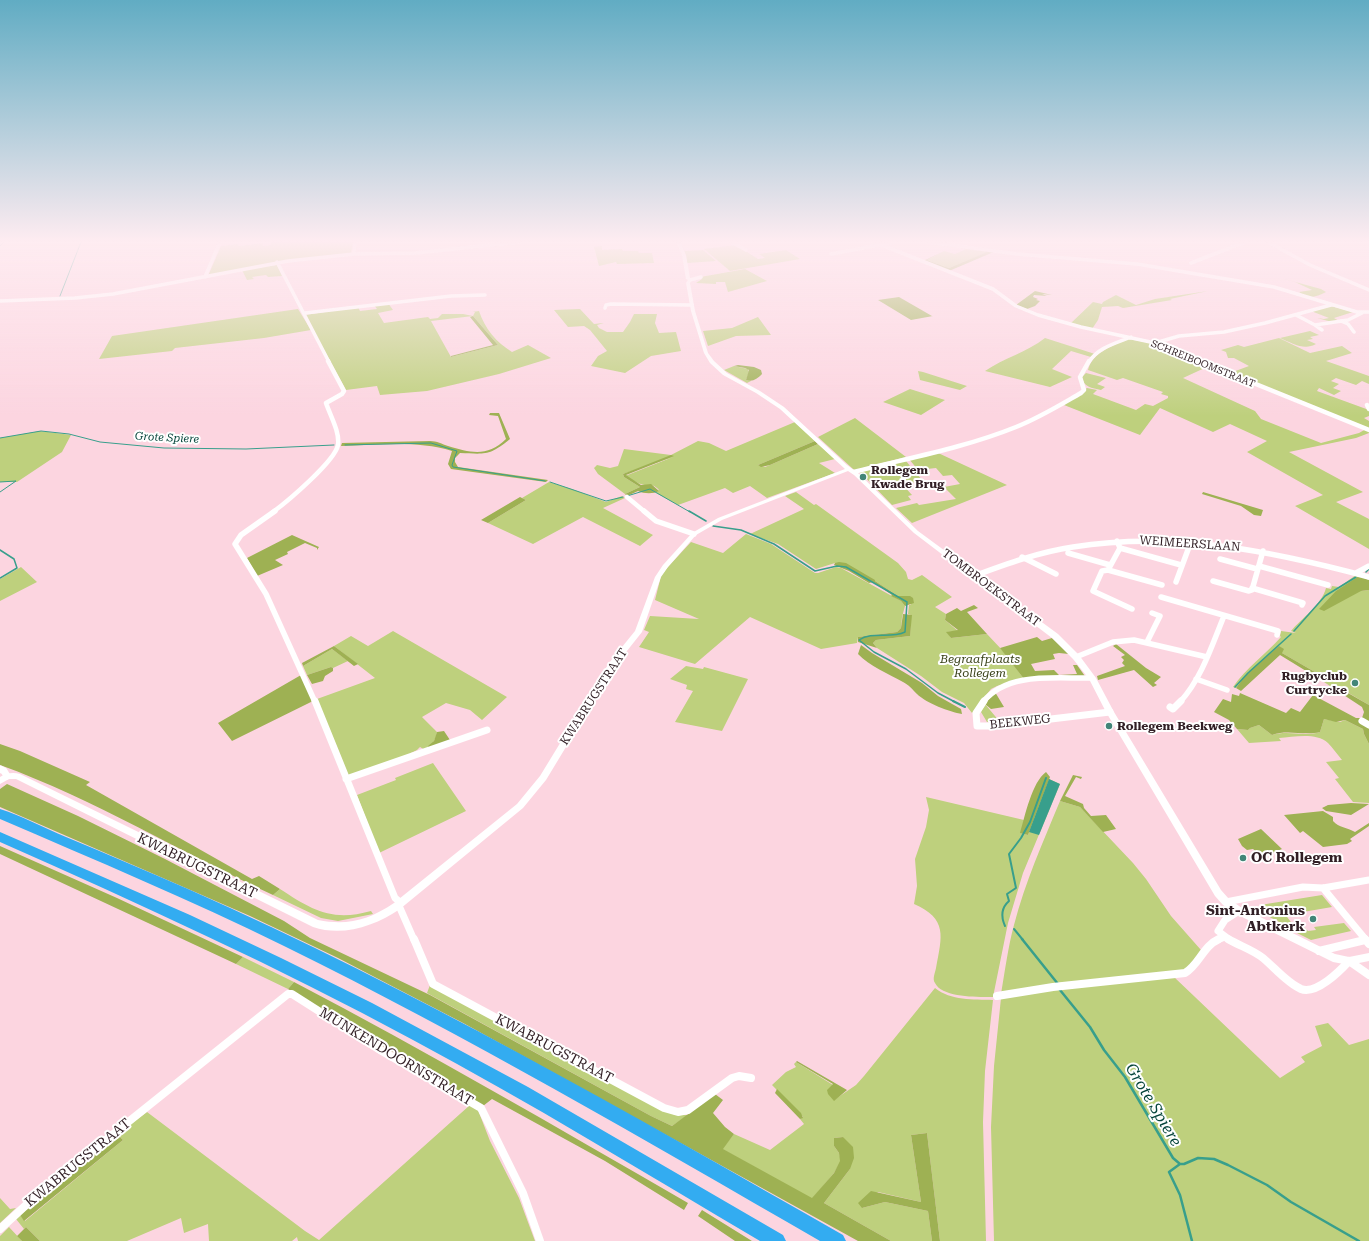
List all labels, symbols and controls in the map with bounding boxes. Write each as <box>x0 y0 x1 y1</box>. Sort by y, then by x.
street label: SCHREIBOOMSTRAAT <box>1149 338 1257 390</box>
water label: Grote Spiere <box>135 430 199 446</box>
place label: Rollegem Kwade Brug <box>871 463 945 491</box>
marker: Rollegem Kwade Brug <box>858 472 868 482</box>
street label: WEIMEERSLAAN <box>1139 533 1241 555</box>
street label: TOMBROEKSTRAAT <box>939 546 1043 630</box>
street label: KWABRUGSTRAAT <box>557 646 631 748</box>
park label: Begraafplaats Rollegem <box>940 652 1020 680</box>
place label: Rugbyclub Curtrycke <box>1281 669 1347 697</box>
marker: Rugbyclub Curtrycke <box>1350 678 1360 688</box>
street label: BEEKWEG <box>989 712 1051 732</box>
place label: Rollegem Beekweg <box>1117 719 1232 733</box>
marker: Rollegem Beekweg <box>1104 721 1114 731</box>
street label: KWABRUGSTRAAT <box>134 830 260 902</box>
place label: OC Rollegem <box>1251 850 1342 866</box>
marker: OC Rollegem <box>1238 853 1248 863</box>
place label: Sint-Antonius Abtkerk <box>1206 903 1305 936</box>
marker: Sint-Antonius Abtkerk <box>1308 914 1318 924</box>
street label: MUNKENDOORNSTRAAT <box>316 1004 476 1110</box>
street label: KWABRUGSTRAAT <box>492 1011 616 1087</box>
water label: Grote Spiere <box>1121 1060 1185 1150</box>
street label: KWABRUGSTRAAT <box>22 1115 134 1211</box>

